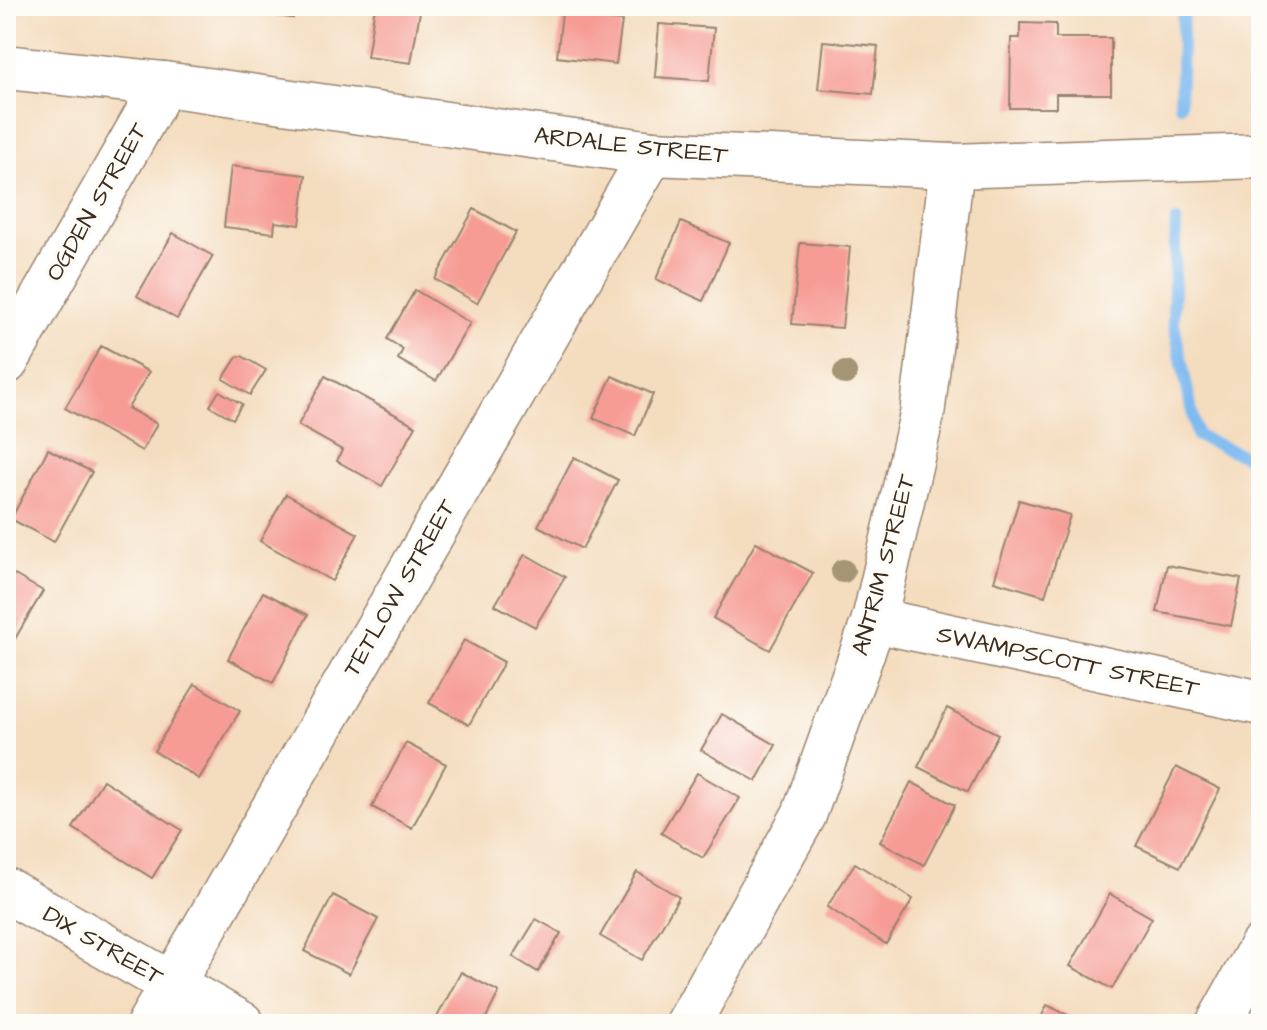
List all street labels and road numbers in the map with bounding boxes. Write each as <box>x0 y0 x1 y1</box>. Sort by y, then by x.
street label: OGDEN STREET <box>38 116 156 288</box>
street label: ARDALE STREET <box>532 119 730 173</box>
street label: ANTRIM STREET <box>843 471 925 659</box>
street label: TETLOW STREET <box>335 493 465 683</box>
street label: SWAMPSCOTT STREET <box>934 618 1202 706</box>
street label: DIX STREET <box>36 898 170 994</box>

